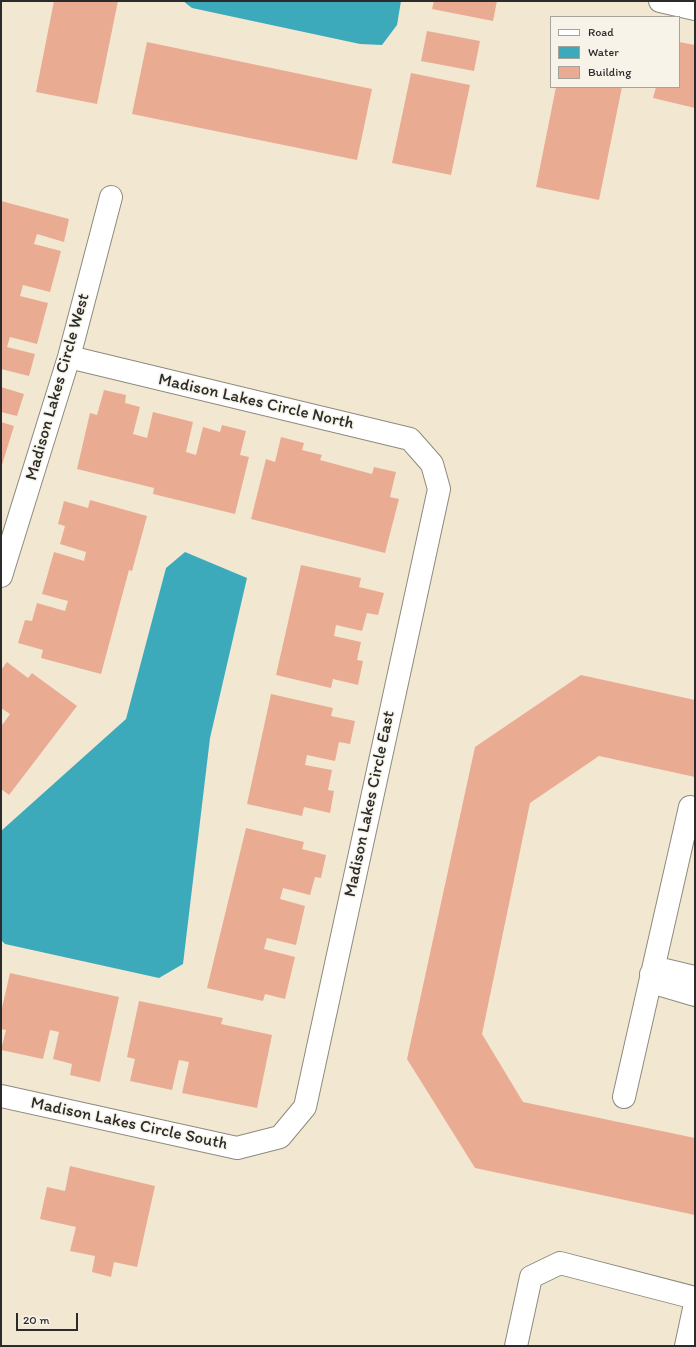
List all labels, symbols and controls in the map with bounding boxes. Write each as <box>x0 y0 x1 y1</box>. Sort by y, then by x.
legend <box>550 16 680 88</box>
text: Road <box>588 25 614 39</box>
text: Water <box>588 45 619 59</box>
text: Building <box>588 65 631 79</box>
street label: Madison Lakes Circle West <box>21 291 95 483</box>
street label: Madison Lakes Circle North <box>156 370 356 434</box>
street label: Madison Lakes Circle East <box>340 709 400 899</box>
street label: Madison Lakes Circle South <box>29 1093 229 1155</box>
scale bar <box>18 1305 80 1331</box>
text: 20 m <box>23 1313 50 1327</box>

